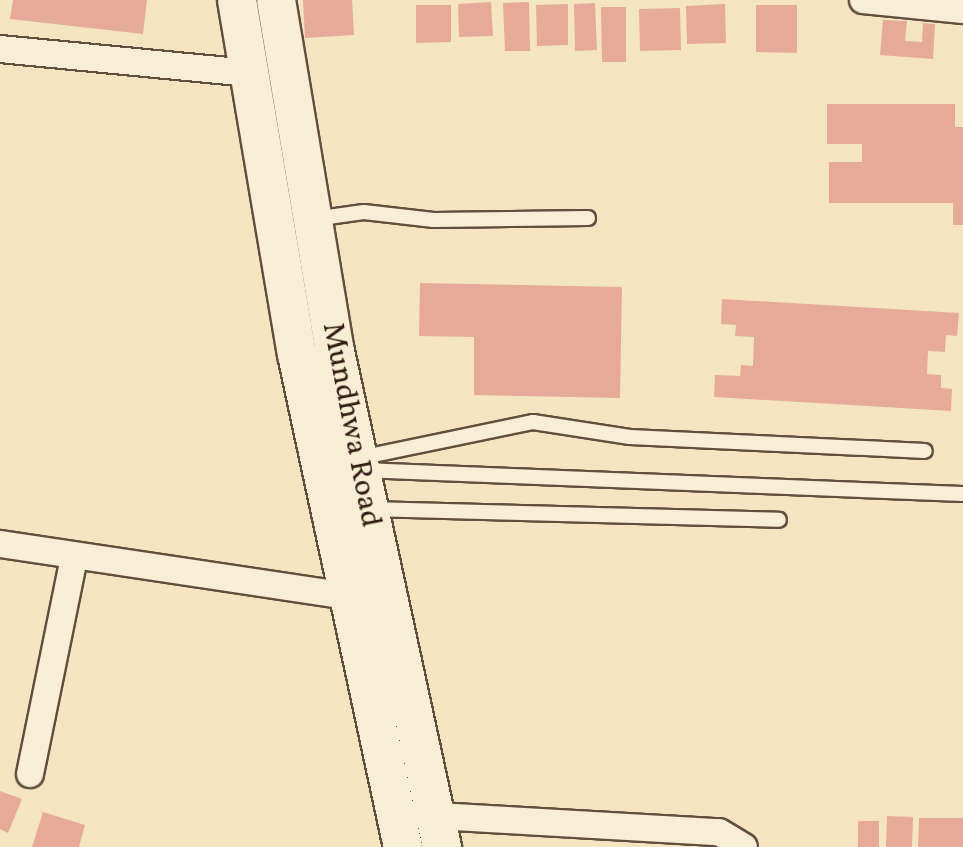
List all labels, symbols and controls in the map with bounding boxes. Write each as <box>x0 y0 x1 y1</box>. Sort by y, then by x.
street label: Mundhwa Road <box>314 320 388 530</box>

